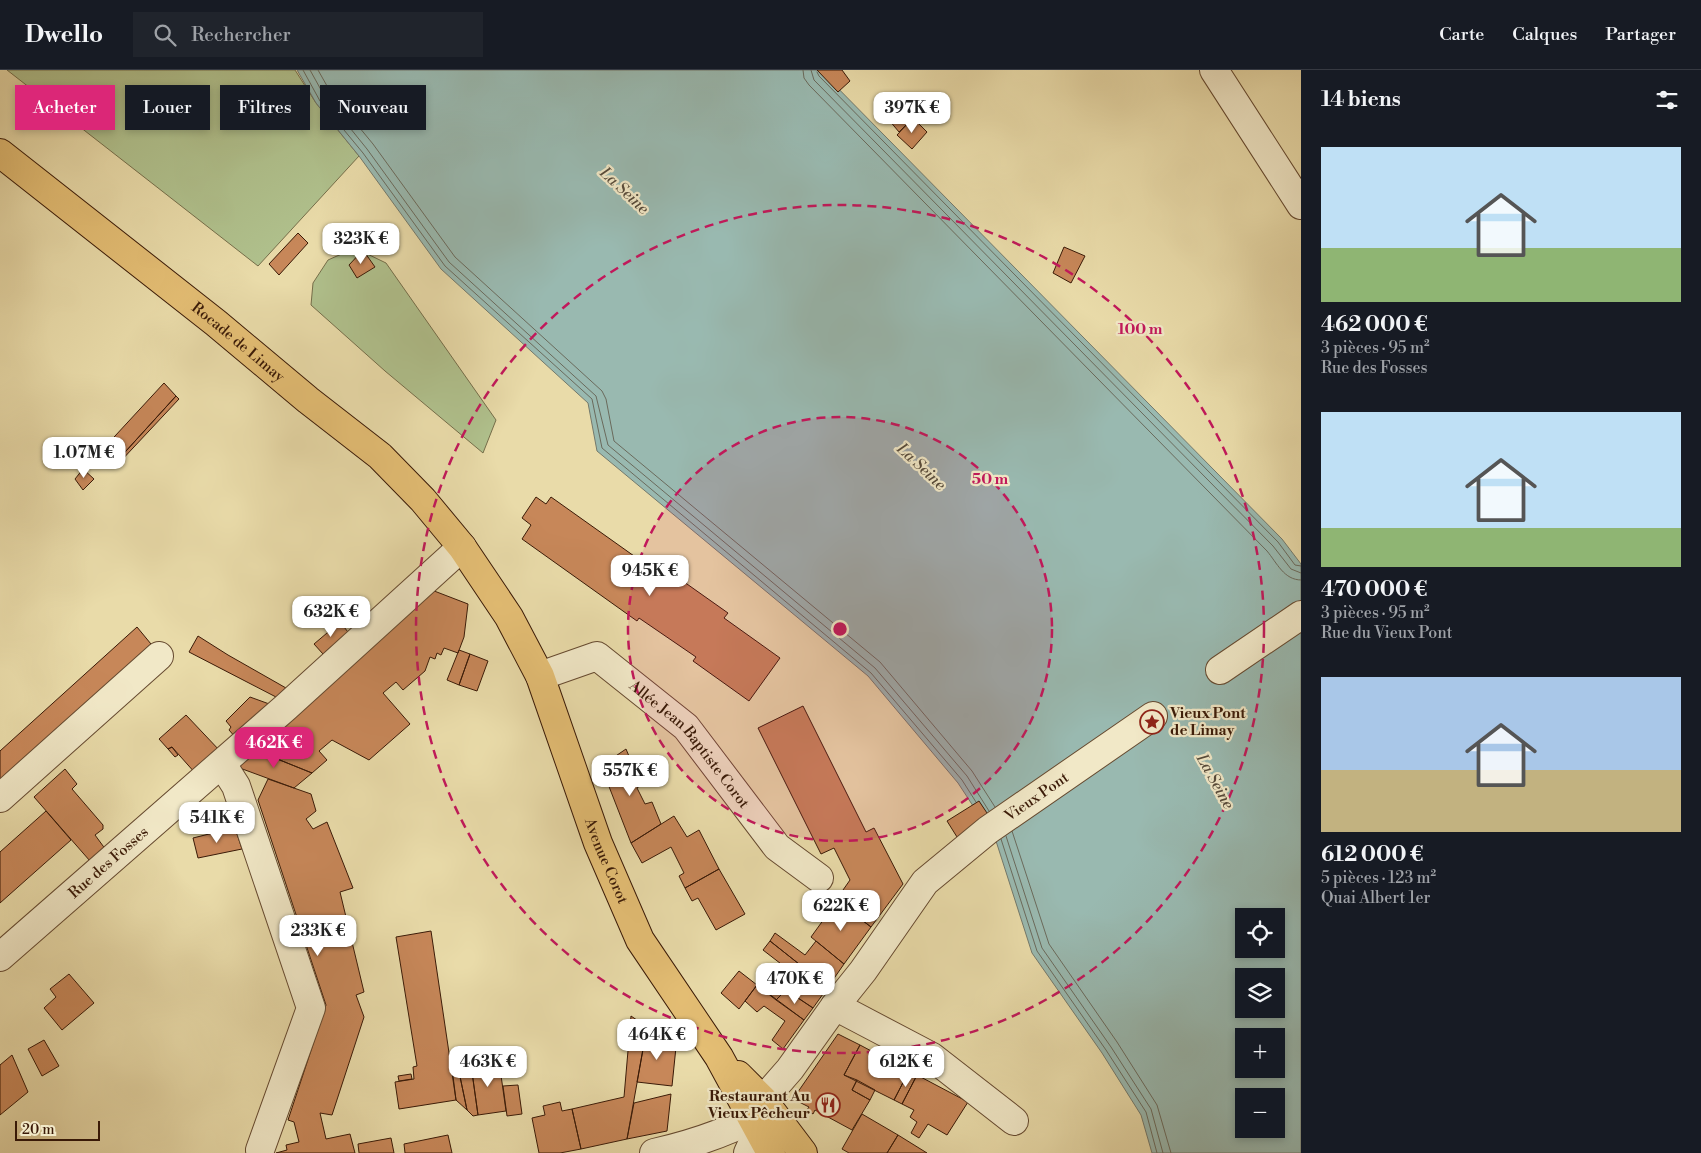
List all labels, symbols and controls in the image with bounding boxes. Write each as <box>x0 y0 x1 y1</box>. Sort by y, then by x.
search box <box>133 12 483 57</box>
text: Dwello <box>25 20 103 50</box>
icon: search <box>151 21 179 49</box>
text: Rechercher <box>191 23 291 47</box>
text: Carte <box>1439 23 1484 46</box>
text: Calques <box>1512 23 1577 46</box>
text: Partager <box>1605 23 1676 46</box>
chip: Acheter <box>15 85 115 130</box>
chip: Louer <box>125 85 210 130</box>
chip: Filtres <box>220 85 310 130</box>
chip: Nouveau <box>320 85 426 130</box>
icon: filters <box>1653 86 1681 114</box>
text: 14 biens <box>1321 87 1401 113</box>
pin: 397K € <box>871 92 953 134</box>
text: 397K € <box>884 98 940 118</box>
water label: La Seine <box>595 162 653 219</box>
icon: home <box>1456 180 1546 270</box>
pin: 323K € <box>320 222 402 265</box>
text: 323K € <box>333 229 389 249</box>
street label: Rocade de Limay <box>187 298 289 387</box>
text: 462 000 € <box>1321 312 1428 338</box>
text: 100 m <box>1118 320 1163 339</box>
text: 3 pièces · 95 m² <box>1321 338 1430 358</box>
text: Rue des Fosses <box>1321 358 1428 378</box>
pin: 1.07M € <box>38 436 130 479</box>
water label: La Seine <box>892 438 950 495</box>
text: 1.07M € <box>54 443 114 463</box>
icon: home <box>1456 445 1546 535</box>
text: 50 m <box>972 470 1008 489</box>
pin: 945K € <box>609 554 691 597</box>
text: 945K € <box>622 561 678 581</box>
text: 470 000 € <box>1321 577 1427 603</box>
pin: 632K € <box>290 596 372 638</box>
text: 632K € <box>303 602 359 622</box>
text: 3 pièces · 95 m² <box>1321 603 1430 623</box>
centre of rings <box>831 620 849 638</box>
text: Rue du Vieux Pont <box>1321 623 1453 643</box>
street label: Allée Jean Baptiste Corot <box>624 676 754 813</box>
place label: Vieux Pont de Limay <box>1169 704 1246 740</box>
place icon: Vieux Pont de Limay <box>1139 709 1165 735</box>
icon: home <box>1456 710 1546 800</box>
pin: 462K € <box>233 726 315 769</box>
text: 462K € <box>246 733 302 753</box>
water label: La Seine <box>1191 750 1239 813</box>
pin: 557K € <box>589 754 671 797</box>
text: 557K € <box>603 761 657 781</box>
street label: Vieux Pont <box>1000 768 1073 826</box>
pin: 541K € <box>176 802 258 844</box>
text: 541K € <box>190 808 244 828</box>
street label: Avenue Corot <box>580 815 632 907</box>
street label: Rue des Fosses <box>65 823 153 903</box>
text: 612 000 € <box>1321 842 1423 868</box>
text: 5 pièces · 123 m² <box>1321 868 1436 888</box>
text: Quai Albert 1er <box>1321 888 1430 908</box>
pin: 622K € <box>800 890 882 932</box>
text: 622K € <box>813 896 869 916</box>
map controls <box>1235 908 1285 1138</box>
button: locate <box>1235 908 1285 958</box>
pin: 233K € <box>277 914 359 957</box>
text: 233K € <box>290 921 346 941</box>
pin: 470K € <box>754 962 836 1005</box>
button: layers <box>1235 968 1285 1018</box>
text: 470K € <box>767 969 823 989</box>
pin: 464K € <box>616 1018 698 1061</box>
text: 464K € <box>628 1025 686 1045</box>
button: + <box>1235 1028 1285 1078</box>
pin: 463K € <box>447 1046 529 1088</box>
pin: 612K € <box>865 1046 947 1088</box>
text: 463K € <box>460 1052 516 1072</box>
text: 612K € <box>879 1052 933 1072</box>
place label: Restaurant Au Vieux Pêcheur <box>707 1087 811 1123</box>
button: − <box>1235 1088 1285 1138</box>
restaurant icon: Restaurant Au Vieux Pêcheur <box>815 1092 841 1118</box>
scale bar <box>15 1118 100 1141</box>
text: 20 m <box>22 1121 54 1139</box>

